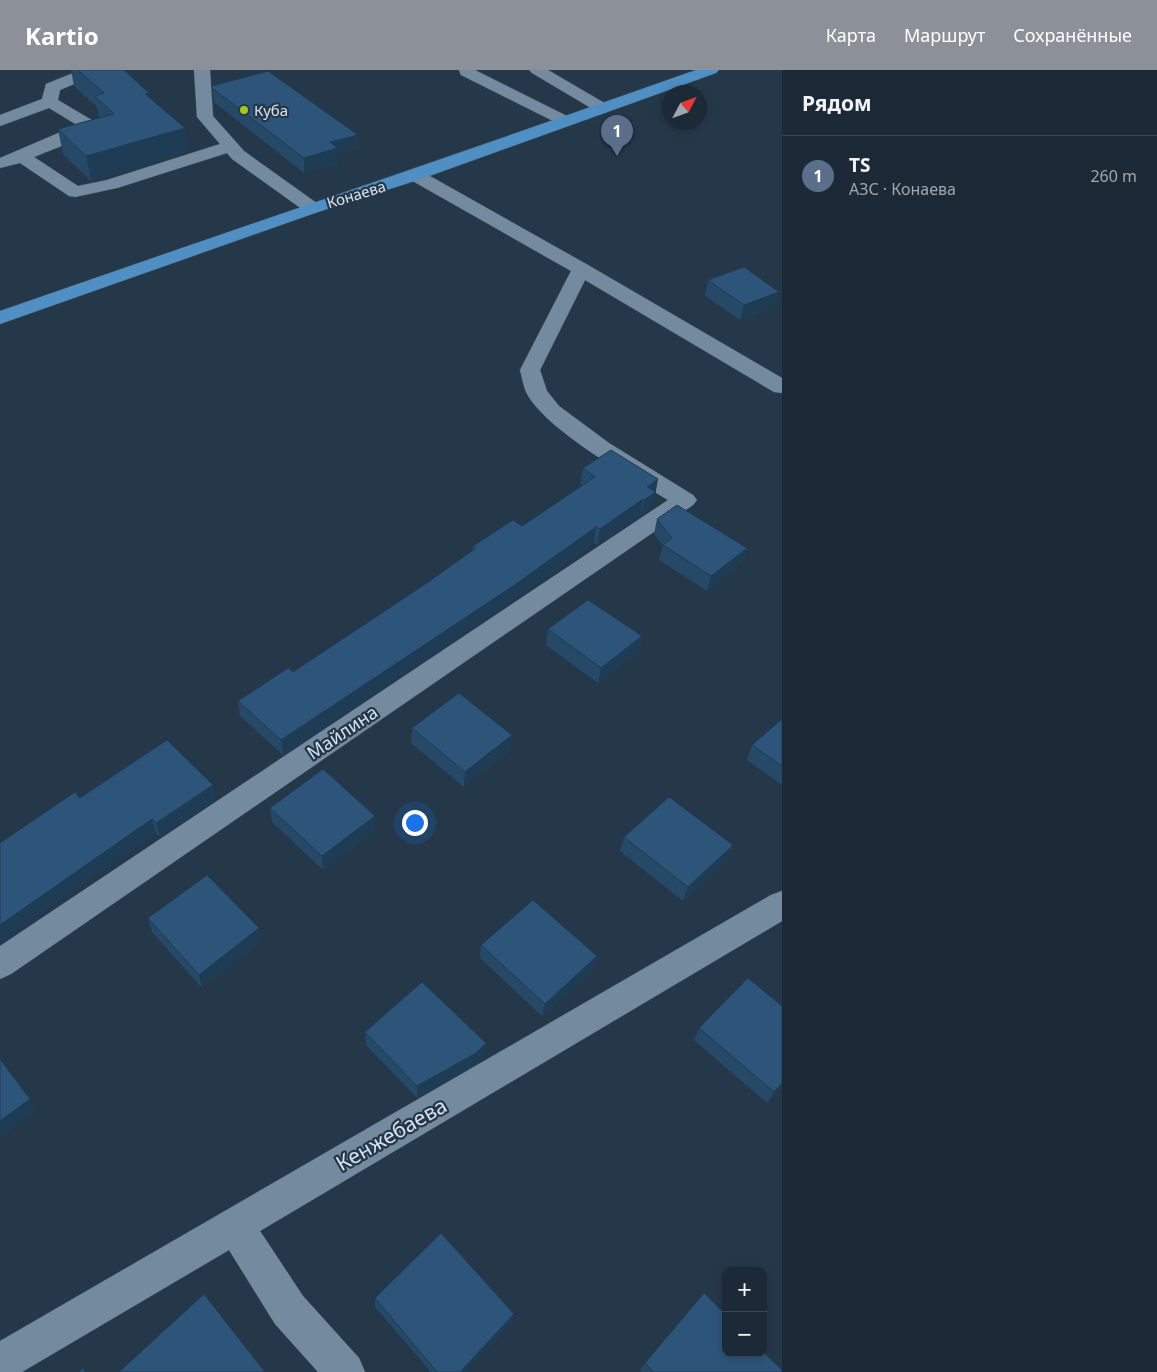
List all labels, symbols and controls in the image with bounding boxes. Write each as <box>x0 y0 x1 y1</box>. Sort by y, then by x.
text: Kartio <box>25 19 99 52</box>
text: Карта <box>826 23 876 47</box>
text: Маршрут <box>904 23 985 47</box>
text: Сохранённые <box>1013 23 1132 47</box>
north arrow <box>662 85 707 130</box>
text: Рядом <box>802 89 872 117</box>
place label: Куба <box>254 100 288 120</box>
marker: Куба <box>238 104 250 116</box>
pin: 1 <box>601 115 633 156</box>
text: TS <box>849 152 870 178</box>
text: 1 <box>813 165 823 187</box>
text: 260 m <box>1090 165 1137 187</box>
street label: Конаева <box>324 176 388 212</box>
text: АЗС · Конаева <box>849 178 956 200</box>
street label: Майлина <box>302 700 382 764</box>
your location <box>402 810 428 836</box>
street label: Кенжебаева <box>330 1091 452 1177</box>
map controls <box>722 1267 767 1357</box>
button: + <box>722 1267 767 1312</box>
button: − <box>722 1312 767 1357</box>

